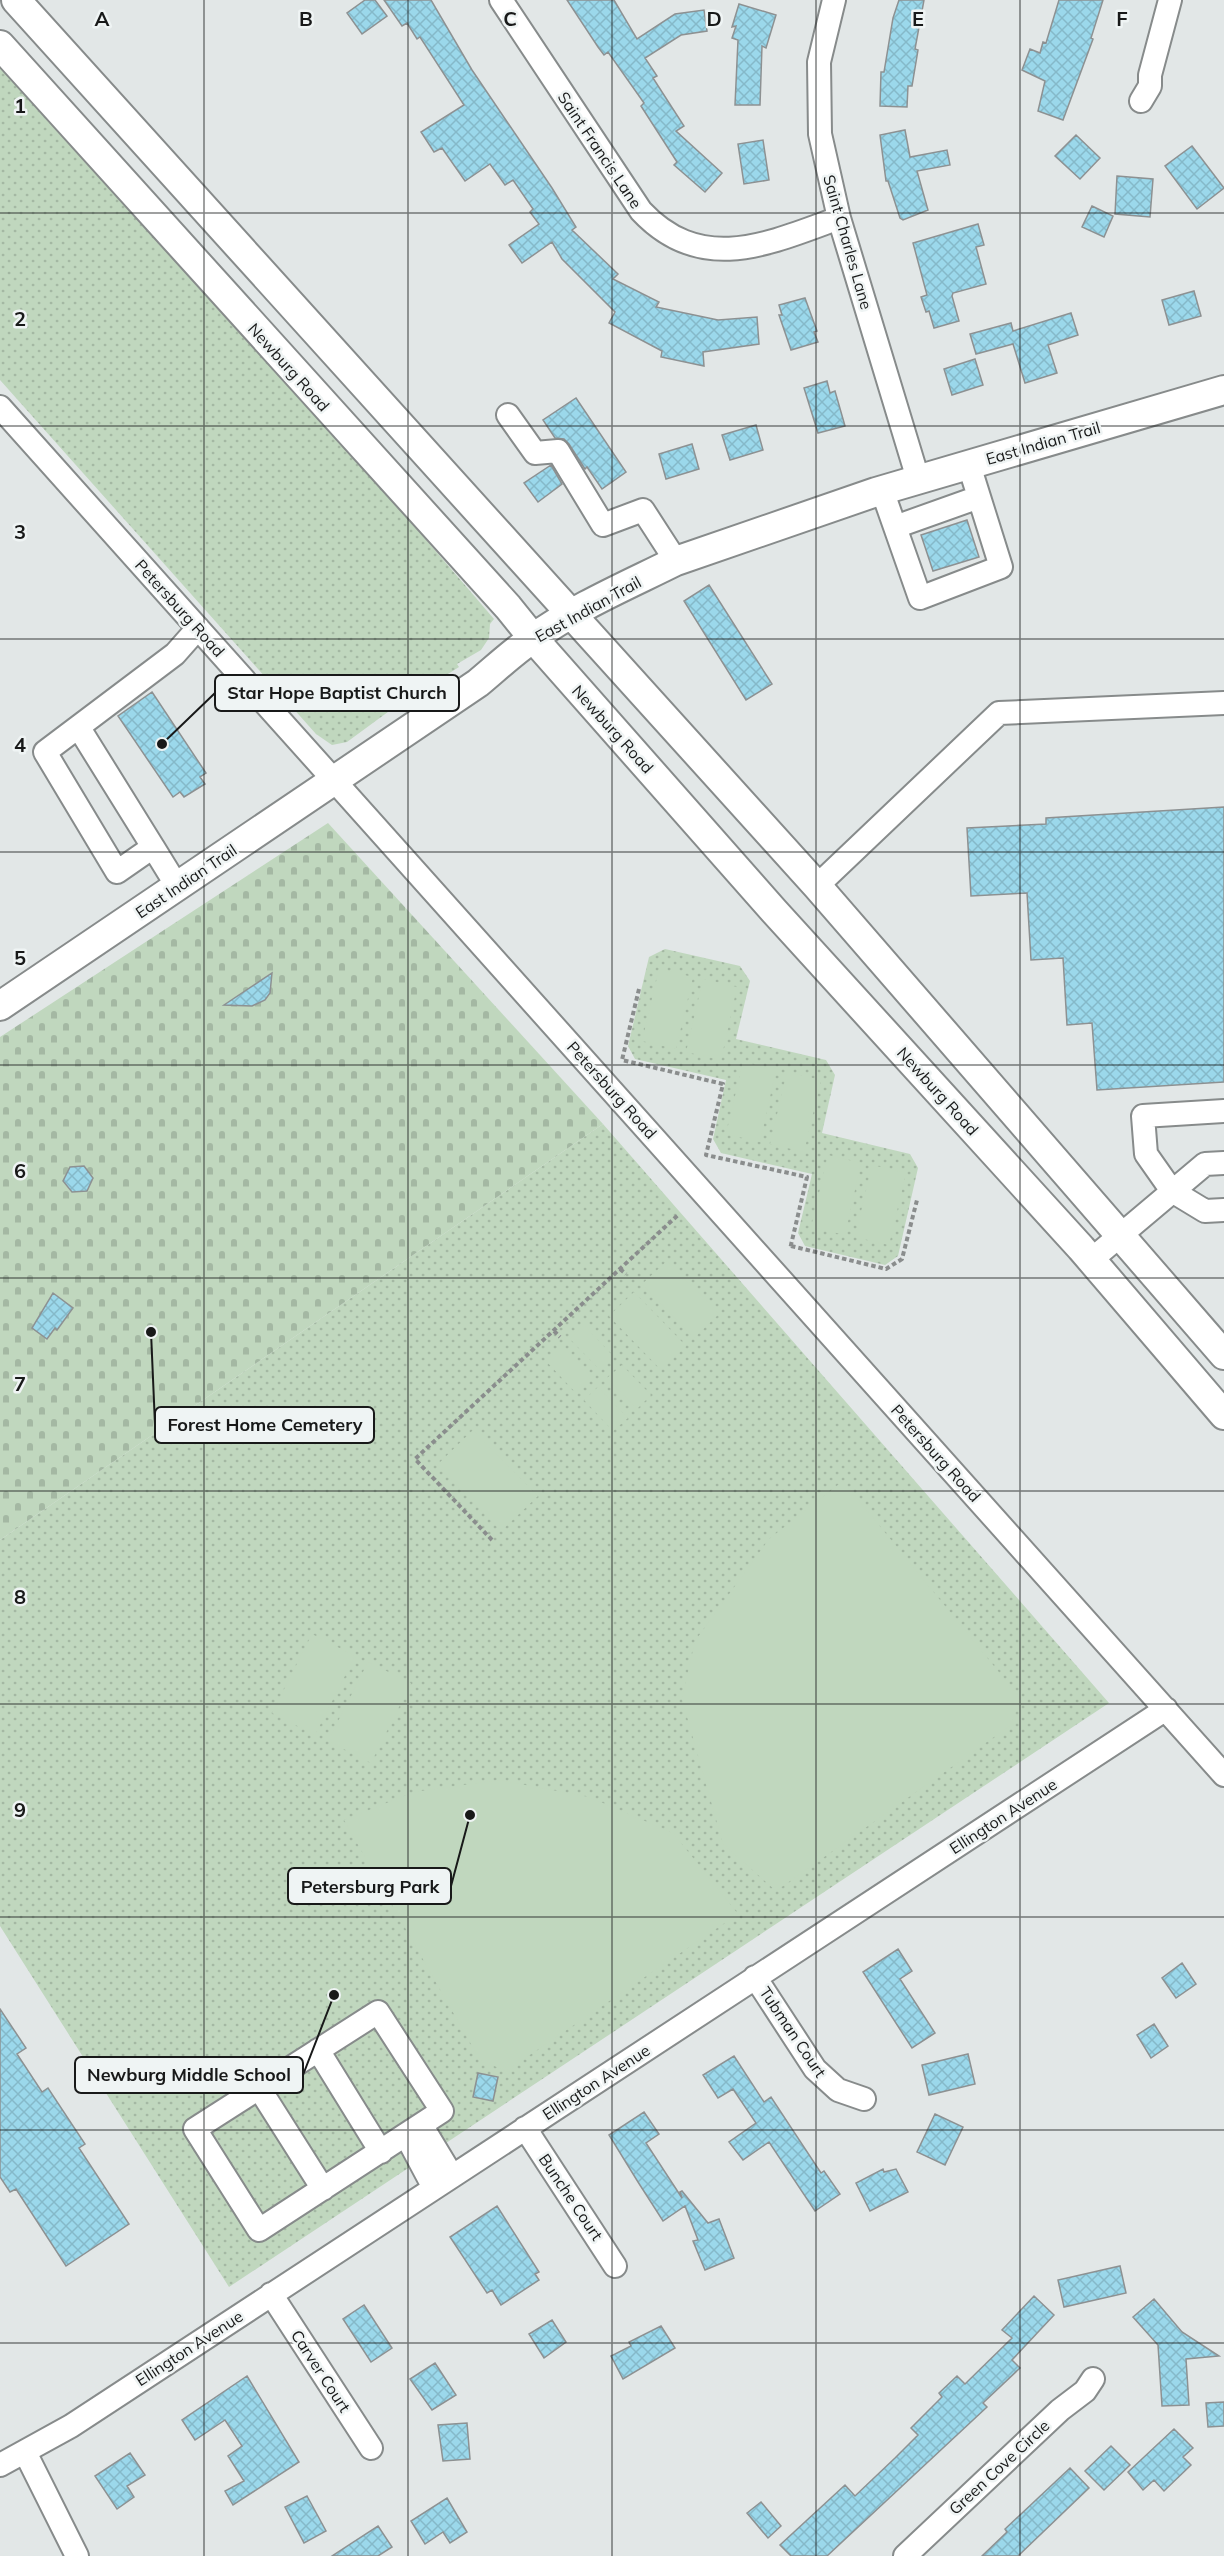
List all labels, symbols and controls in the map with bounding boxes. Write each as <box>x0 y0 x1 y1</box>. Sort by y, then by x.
text: A <box>95 6 110 31</box>
text: B <box>299 6 313 31</box>
text: C <box>503 6 517 31</box>
text: D <box>706 6 722 31</box>
text: E <box>912 6 924 31</box>
text: F <box>1116 6 1128 31</box>
street label: Saint Francis Lane <box>554 88 646 212</box>
text: 1 <box>14 93 26 118</box>
street label: Saint Charles Lane <box>819 172 877 312</box>
text: 2 <box>14 306 26 331</box>
street label: Newburg Road <box>244 319 334 415</box>
street label: East Indian Trail <box>984 417 1102 469</box>
text: 3 <box>14 519 26 544</box>
street label: Petersburg Road <box>131 555 229 661</box>
street label: East Indian Trail <box>532 572 644 646</box>
callout: Star Hope Baptist Church <box>215 675 459 711</box>
text: Star Hope Baptist Church <box>227 681 447 704</box>
street label: Newburg Road <box>568 681 658 777</box>
text: 4 <box>14 732 26 757</box>
street label: East Indian Trail <box>132 840 240 922</box>
text: 5 <box>14 945 26 970</box>
street label: Petersburg Road <box>563 1037 661 1143</box>
street label: Newburg Road <box>893 1043 983 1139</box>
text: 6 <box>14 1158 26 1183</box>
text: 7 <box>14 1371 26 1396</box>
street label: Petersburg Road <box>887 1400 985 1506</box>
callout: Forest Home Cemetery <box>155 1407 374 1443</box>
text: Forest Home Cemetery <box>167 1413 363 1436</box>
text: 8 <box>14 1584 26 1609</box>
street label: Ellington Avenue <box>946 1774 1060 1858</box>
text: 9 <box>14 1797 26 1822</box>
callout: Petersburg Park <box>288 1868 451 1904</box>
text: Petersburg Park <box>301 1875 440 1898</box>
street label: Tubman Court <box>755 1983 831 2081</box>
street label: Ellington Avenue <box>539 2040 653 2124</box>
callout: Newburg Middle School <box>75 2057 303 2093</box>
text: Newburg Middle School <box>87 2063 291 2086</box>
street label: Bunche Court <box>535 2150 608 2244</box>
street label: Ellington Avenue <box>132 2306 246 2390</box>
street label: Carver Court <box>287 2326 355 2416</box>
street label: Green Cove Circle <box>945 2415 1053 2519</box>

